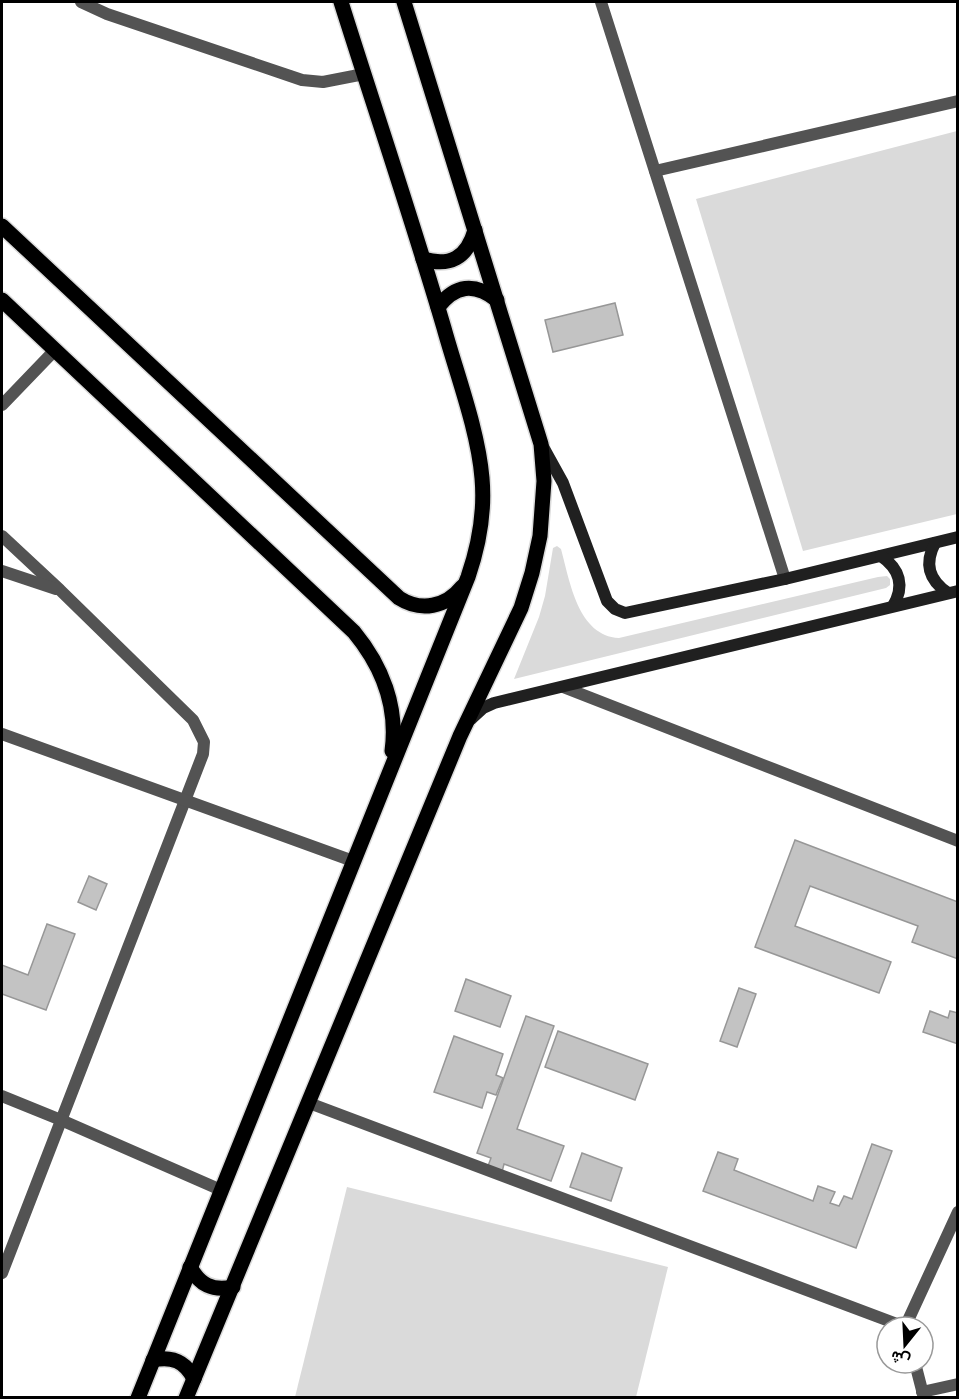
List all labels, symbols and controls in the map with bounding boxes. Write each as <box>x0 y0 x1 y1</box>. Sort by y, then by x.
north arrow <box>875 1315 935 1375</box>
text: ش <box>888 1345 913 1372</box>

